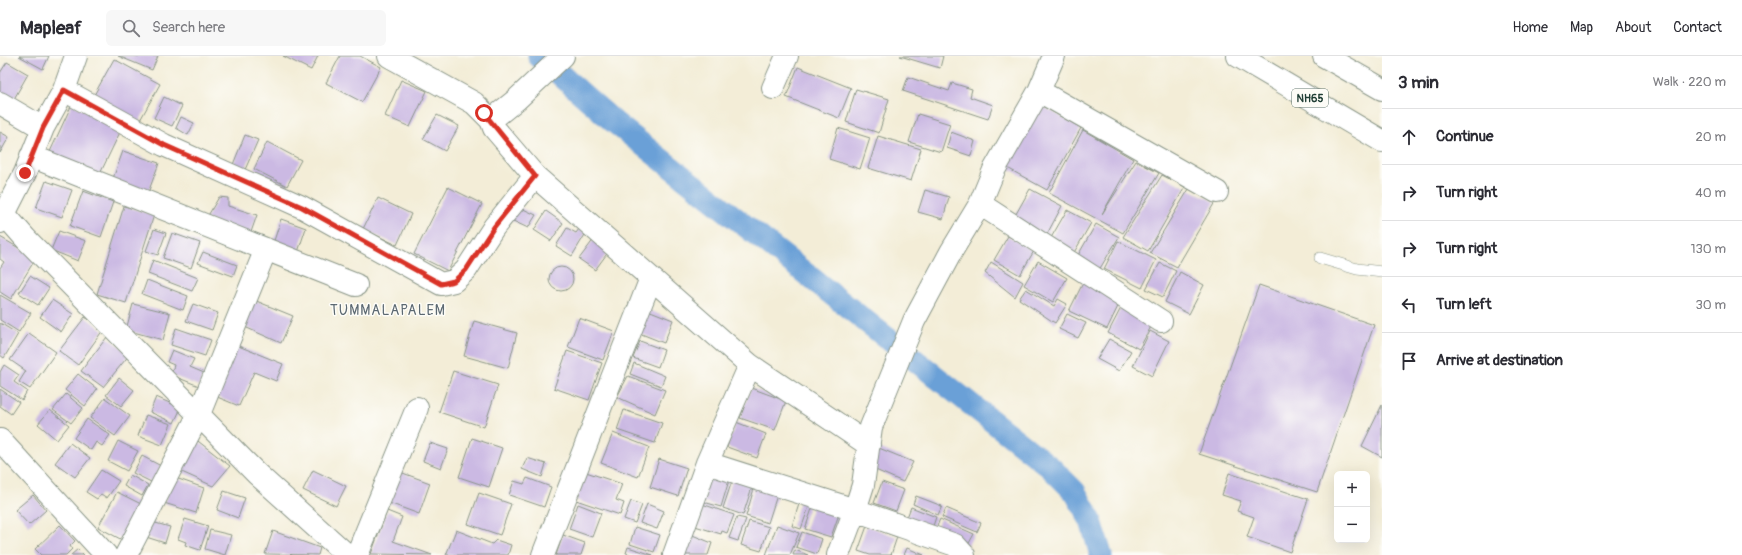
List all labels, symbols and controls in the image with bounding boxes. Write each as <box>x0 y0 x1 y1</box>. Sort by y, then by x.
search box <box>106 10 386 46</box>
text: Mapleaf <box>20 16 82 40</box>
icon: search <box>120 17 142 39</box>
text: Search here <box>152 18 225 37</box>
text: Home <box>1513 19 1548 36</box>
text: Map <box>1570 19 1593 36</box>
text: About <box>1615 19 1651 36</box>
text: Contact <box>1673 19 1722 36</box>
text: 3 min <box>1398 72 1439 93</box>
text: Walk · 220 m <box>1653 74 1726 90</box>
road number: NH65 <box>1292 89 1328 107</box>
route start <box>475 104 493 122</box>
icon: ahead <box>1398 126 1420 148</box>
text: Continue <box>1436 127 1494 146</box>
text: 20 m <box>1695 129 1726 145</box>
route end <box>16 164 34 182</box>
icon: right <box>1398 182 1420 204</box>
text: Turn right <box>1436 183 1497 202</box>
text: 40 m <box>1695 185 1726 201</box>
icon: right <box>1398 238 1420 260</box>
text: Turn right <box>1436 239 1497 258</box>
text: 130 m <box>1690 241 1726 257</box>
icon: left <box>1398 294 1420 316</box>
text: Turn left <box>1436 295 1492 314</box>
text: 30 m <box>1696 297 1726 313</box>
district label: TUMMALAPALEM <box>330 302 446 319</box>
icon: arrive <box>1398 350 1420 372</box>
text: Arrive at destination <box>1436 351 1563 370</box>
map controls <box>1334 471 1370 543</box>
button: + <box>1334 471 1370 507</box>
button: − <box>1334 507 1370 543</box>

